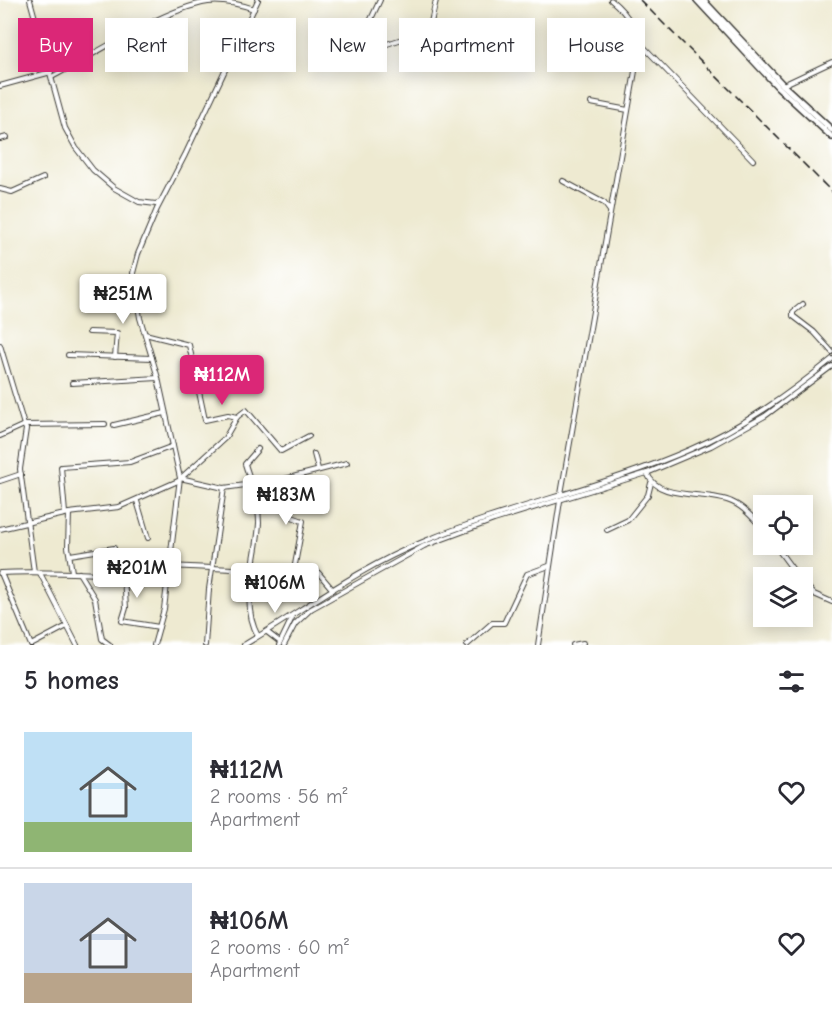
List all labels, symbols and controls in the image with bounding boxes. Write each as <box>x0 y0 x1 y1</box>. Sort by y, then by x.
chip: Buy <box>18 18 93 72</box>
chip: Rent <box>105 18 188 72</box>
chip: Filters <box>200 18 296 72</box>
chip: New <box>308 18 387 72</box>
chip: Apartment <box>399 18 535 72</box>
chip: House <box>547 18 645 72</box>
pin: ₦251M <box>81 274 165 325</box>
text: ₦251M <box>93 282 153 305</box>
pin: ₦112M <box>180 355 264 406</box>
text: ₦112M <box>194 363 250 386</box>
pin: ₦183M <box>244 475 328 526</box>
text: ₦183M <box>257 483 315 506</box>
map controls <box>753 495 813 627</box>
button: locate <box>753 495 813 555</box>
pin: ₦201M <box>95 548 179 599</box>
text: ₦201M <box>107 556 167 579</box>
pin: ₦106M <box>233 563 317 614</box>
button: layers <box>753 567 813 627</box>
text: ₦106M <box>245 571 305 594</box>
icon: filters <box>775 665 808 698</box>
text: 5 homes <box>24 666 119 696</box>
text: ₦112M <box>210 755 283 785</box>
icon: home <box>72 756 144 828</box>
icon: heart <box>775 776 808 809</box>
text: 2 rooms · 56 m² <box>210 785 348 808</box>
text: Apartment <box>210 808 300 831</box>
text: ₦106M <box>210 906 288 936</box>
icon: home <box>72 907 144 979</box>
icon: heart <box>775 927 808 960</box>
text: 2 rooms · 60 m² <box>210 936 349 959</box>
text: Apartment <box>210 959 300 982</box>

